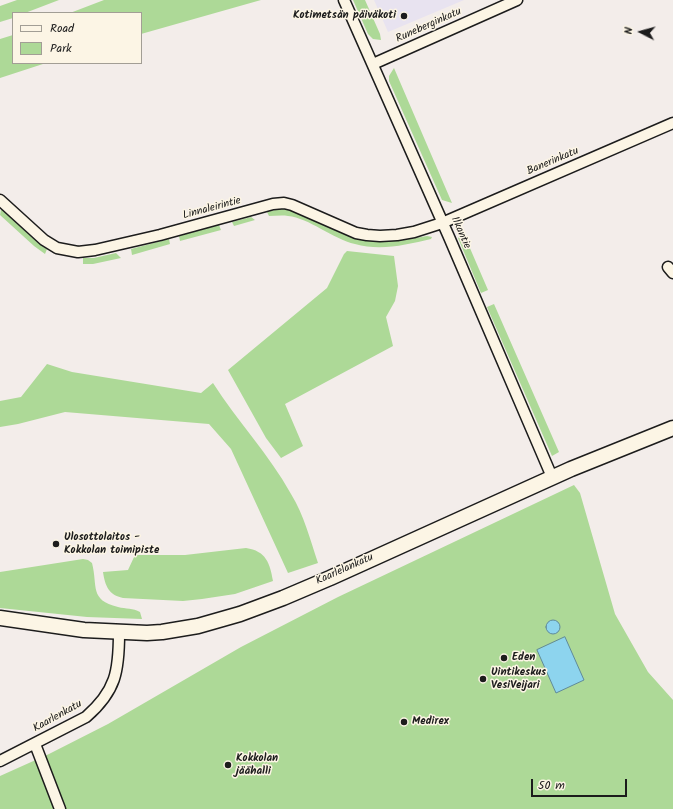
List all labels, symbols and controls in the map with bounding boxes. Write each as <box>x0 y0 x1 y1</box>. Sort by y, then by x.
street label: Runeberginkatu <box>394 6 464 46</box>
place label: Kotimetsän päiväkoti <box>293 9 396 23</box>
marker: Kotimetsän päiväkoti <box>399 11 409 21</box>
legend <box>12 12 142 64</box>
north arrow <box>621 12 661 52</box>
text: Road <box>50 19 74 38</box>
text: N <box>620 26 638 35</box>
text: Park <box>50 39 72 58</box>
street label: Banerinkatu <box>525 145 581 179</box>
street label: Linnaleirintie <box>181 195 243 223</box>
street label: Ilkantie <box>447 215 473 251</box>
place label: Ulosottolaitos - Kokkolan toimipiste <box>64 531 159 557</box>
marker: Ulosottolaitos - Kokkolan toimipiste <box>51 539 61 549</box>
street label: Kaarlelankatu <box>314 551 376 589</box>
place label: Eden <box>512 651 535 665</box>
marker: Eden <box>499 653 509 663</box>
place label: Uintikeskus VesiVeijari <box>491 666 546 692</box>
marker: Uintikeskus VesiVeijari <box>478 674 488 684</box>
street label: Kaarlenkatu <box>31 698 85 736</box>
place label: Medirex <box>412 715 449 729</box>
marker: Medirex <box>399 717 409 727</box>
place label: Kokkolan jäähalli <box>236 752 278 778</box>
marker: Kokkolan jäähalli <box>223 760 233 770</box>
scale bar <box>533 771 629 797</box>
text: 50 m <box>538 776 565 795</box>

